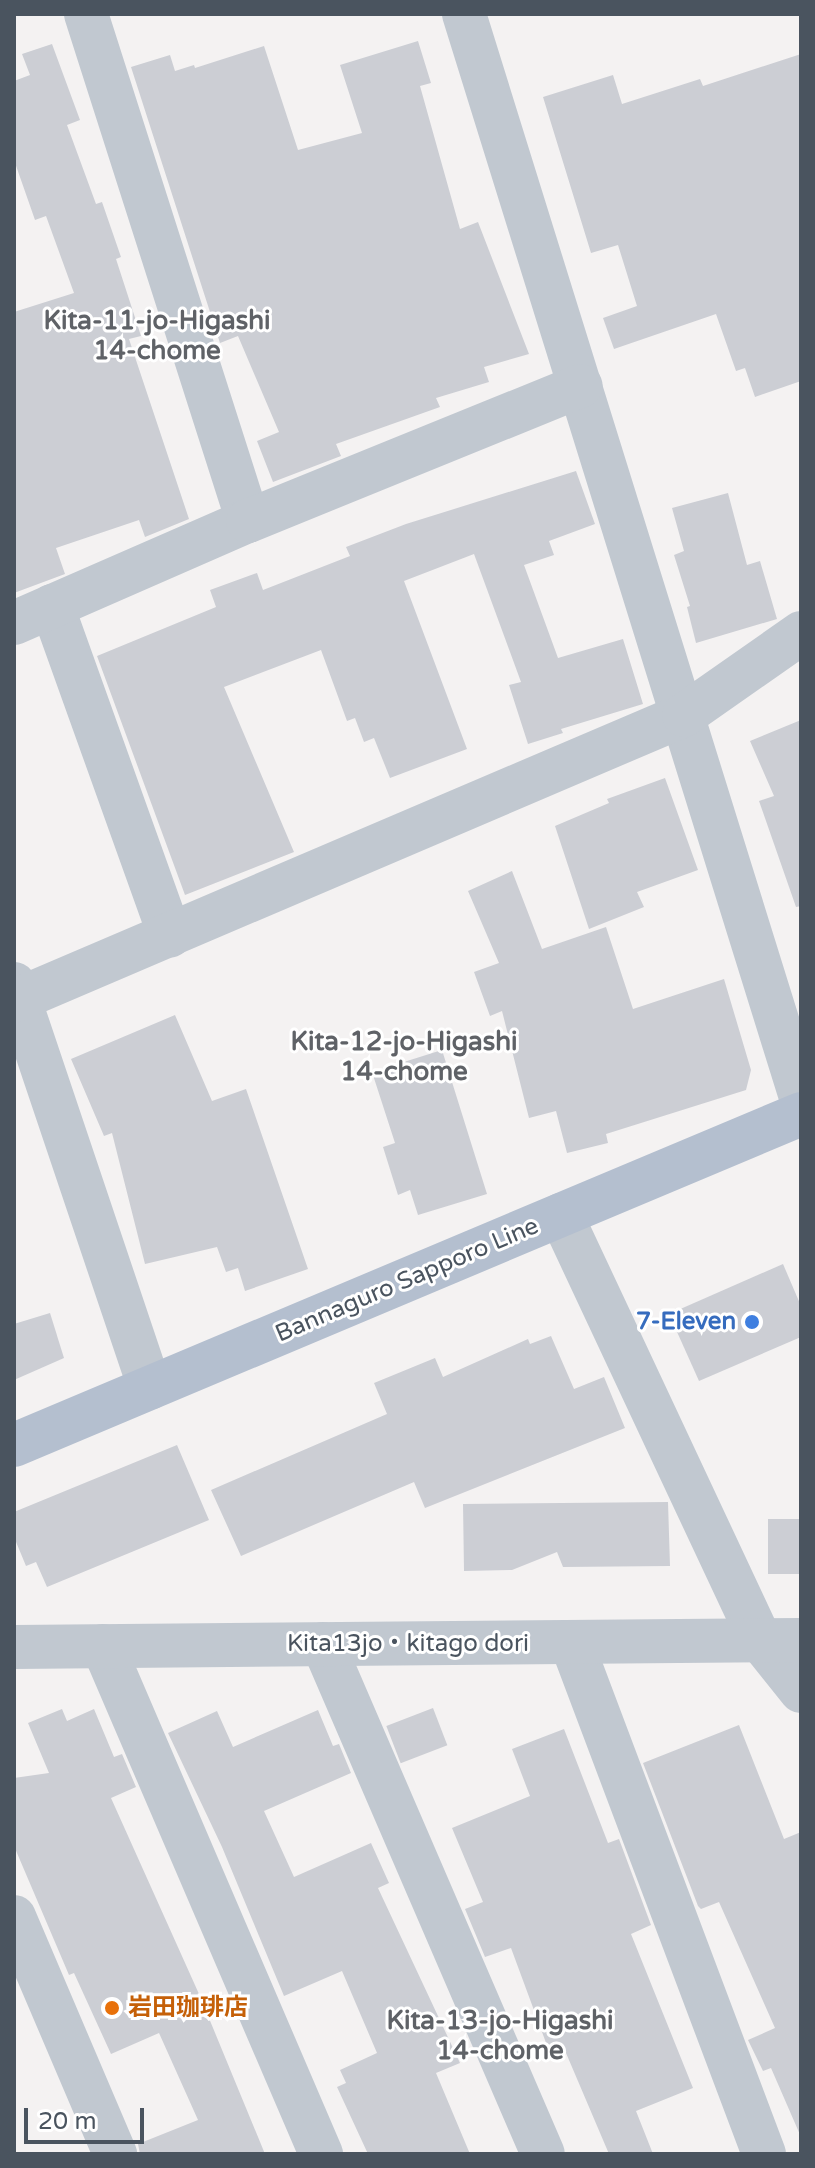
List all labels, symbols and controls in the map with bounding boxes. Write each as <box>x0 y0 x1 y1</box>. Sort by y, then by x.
district label: Kita-11-jo-Higashi 14-chome <box>44 305 270 366</box>
district label: Kita-12-jo-Higashi 14-chome <box>291 1026 517 1088</box>
street label: Bannaguro Sapporo Line <box>271 1211 543 1349</box>
place label: 7-Eleven <box>636 1308 736 1336</box>
marker: 7-Eleven <box>743 1313 761 1331</box>
street label: Kita13jo・kitago dori <box>287 1630 529 1658</box>
place label: 岩田珈琲店 <box>128 1994 248 2022</box>
marker: 岩田珈琲店 <box>103 1999 121 2017</box>
district label: Kita-13-jo-Higashi 14-chome <box>387 2005 613 2066</box>
scale bar <box>28 2092 148 2142</box>
text: 20 m <box>38 2107 96 2136</box>

